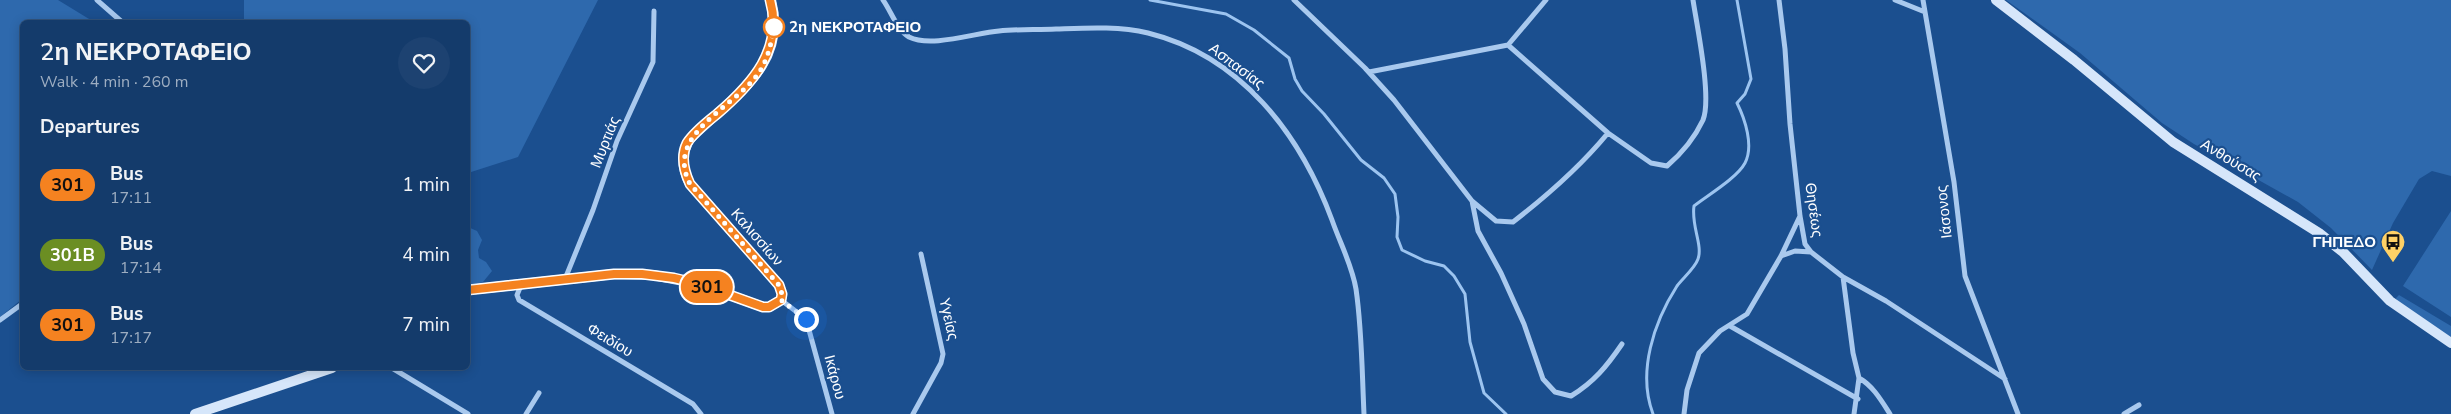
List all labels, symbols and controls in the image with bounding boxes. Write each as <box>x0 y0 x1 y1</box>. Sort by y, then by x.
marker: 2η ΝΕΚΡΟΤΑΦΕΙΟ <box>763 16 785 38</box>
place label: 2η ΝΕΚΡΟΤΑΦΕΙΟ <box>789 17 922 37</box>
text: 2η ΝΕΚΡΟΤΑΦΕΙΟ <box>40 36 251 68</box>
button: heart <box>398 37 450 89</box>
street label: Ασπασίας <box>1205 38 1269 94</box>
text: Walk · 4 min · 260 m <box>40 71 188 93</box>
street label: Μυρτιάς <box>586 113 624 171</box>
text: Departures <box>40 114 140 140</box>
street label: Ανθούσας <box>2197 134 2265 186</box>
text: Bus <box>110 161 143 187</box>
text: 1 min <box>402 172 450 198</box>
text: 301 <box>51 173 84 197</box>
street label: Θησέως <box>1800 181 1828 239</box>
street label: Ιάσονος <box>1931 184 1957 240</box>
text: 17:11 <box>110 187 152 209</box>
street label: Καλισσίων <box>726 204 788 270</box>
bus stop icon: ΓΗΠΕΔΟ <box>2380 229 2406 263</box>
text: Bus <box>120 231 153 257</box>
place label: ΓΗΠΕΔΟ <box>2312 232 2376 252</box>
text: 4 min <box>402 242 450 268</box>
text: 301B <box>50 243 95 267</box>
text: 17:14 <box>120 257 162 279</box>
line badge: 301 <box>678 271 736 303</box>
text: 301 <box>691 275 723 299</box>
street label: Υγείας <box>934 296 964 342</box>
text: Bus <box>110 301 143 327</box>
your location <box>794 307 819 332</box>
text: 7 min <box>402 312 450 338</box>
text: 301 <box>51 313 84 337</box>
street label: Φειδίου <box>583 318 637 362</box>
text: 17:17 <box>110 327 152 349</box>
street label: Ικάρου <box>819 353 851 401</box>

